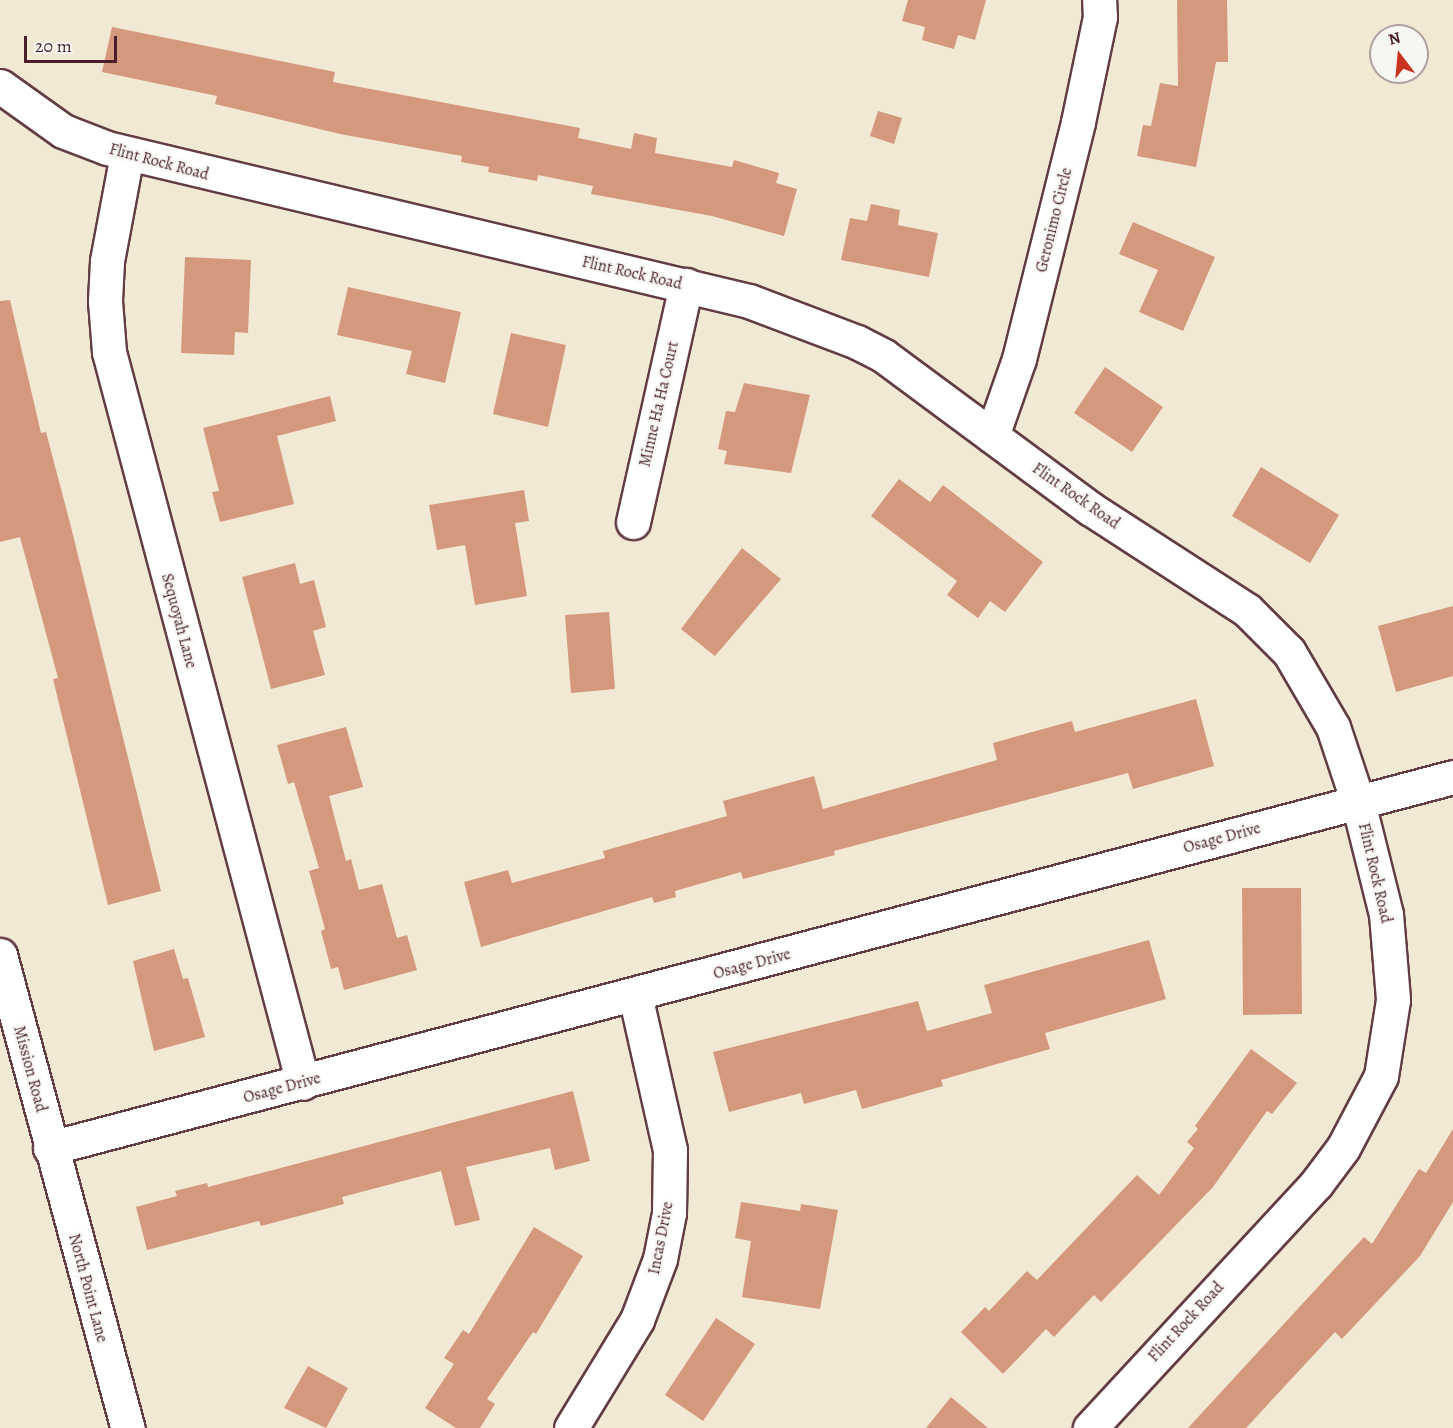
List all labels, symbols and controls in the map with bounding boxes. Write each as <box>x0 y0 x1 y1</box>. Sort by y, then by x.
scale bar <box>27 24 120 62</box>
north arrow <box>1369 24 1429 84</box>
text: N <box>1386 26 1403 51</box>
text: 20 m <box>35 34 72 58</box>
street label: Flint Rock Road <box>107 139 211 185</box>
street label: Geronimo Circle <box>1032 166 1076 274</box>
street label: Flint Rock Road <box>580 252 684 294</box>
street label: Minne Ha Ha Court <box>635 339 683 469</box>
street label: Flint Rock Road <box>1029 459 1123 533</box>
street label: Sequoyah Lane <box>157 571 201 671</box>
street label: Osage Drive <box>1181 818 1263 858</box>
street label: Flint Rock Road <box>1354 821 1396 925</box>
street label: Osage Drive <box>711 944 793 984</box>
street label: Mission Road <box>9 1024 51 1114</box>
street label: Osage Drive <box>241 1068 323 1108</box>
street label: Incas Drive <box>645 1200 677 1276</box>
street label: North Point Lane <box>64 1232 112 1344</box>
street label: Flint Rock Road <box>1144 1278 1228 1366</box>

